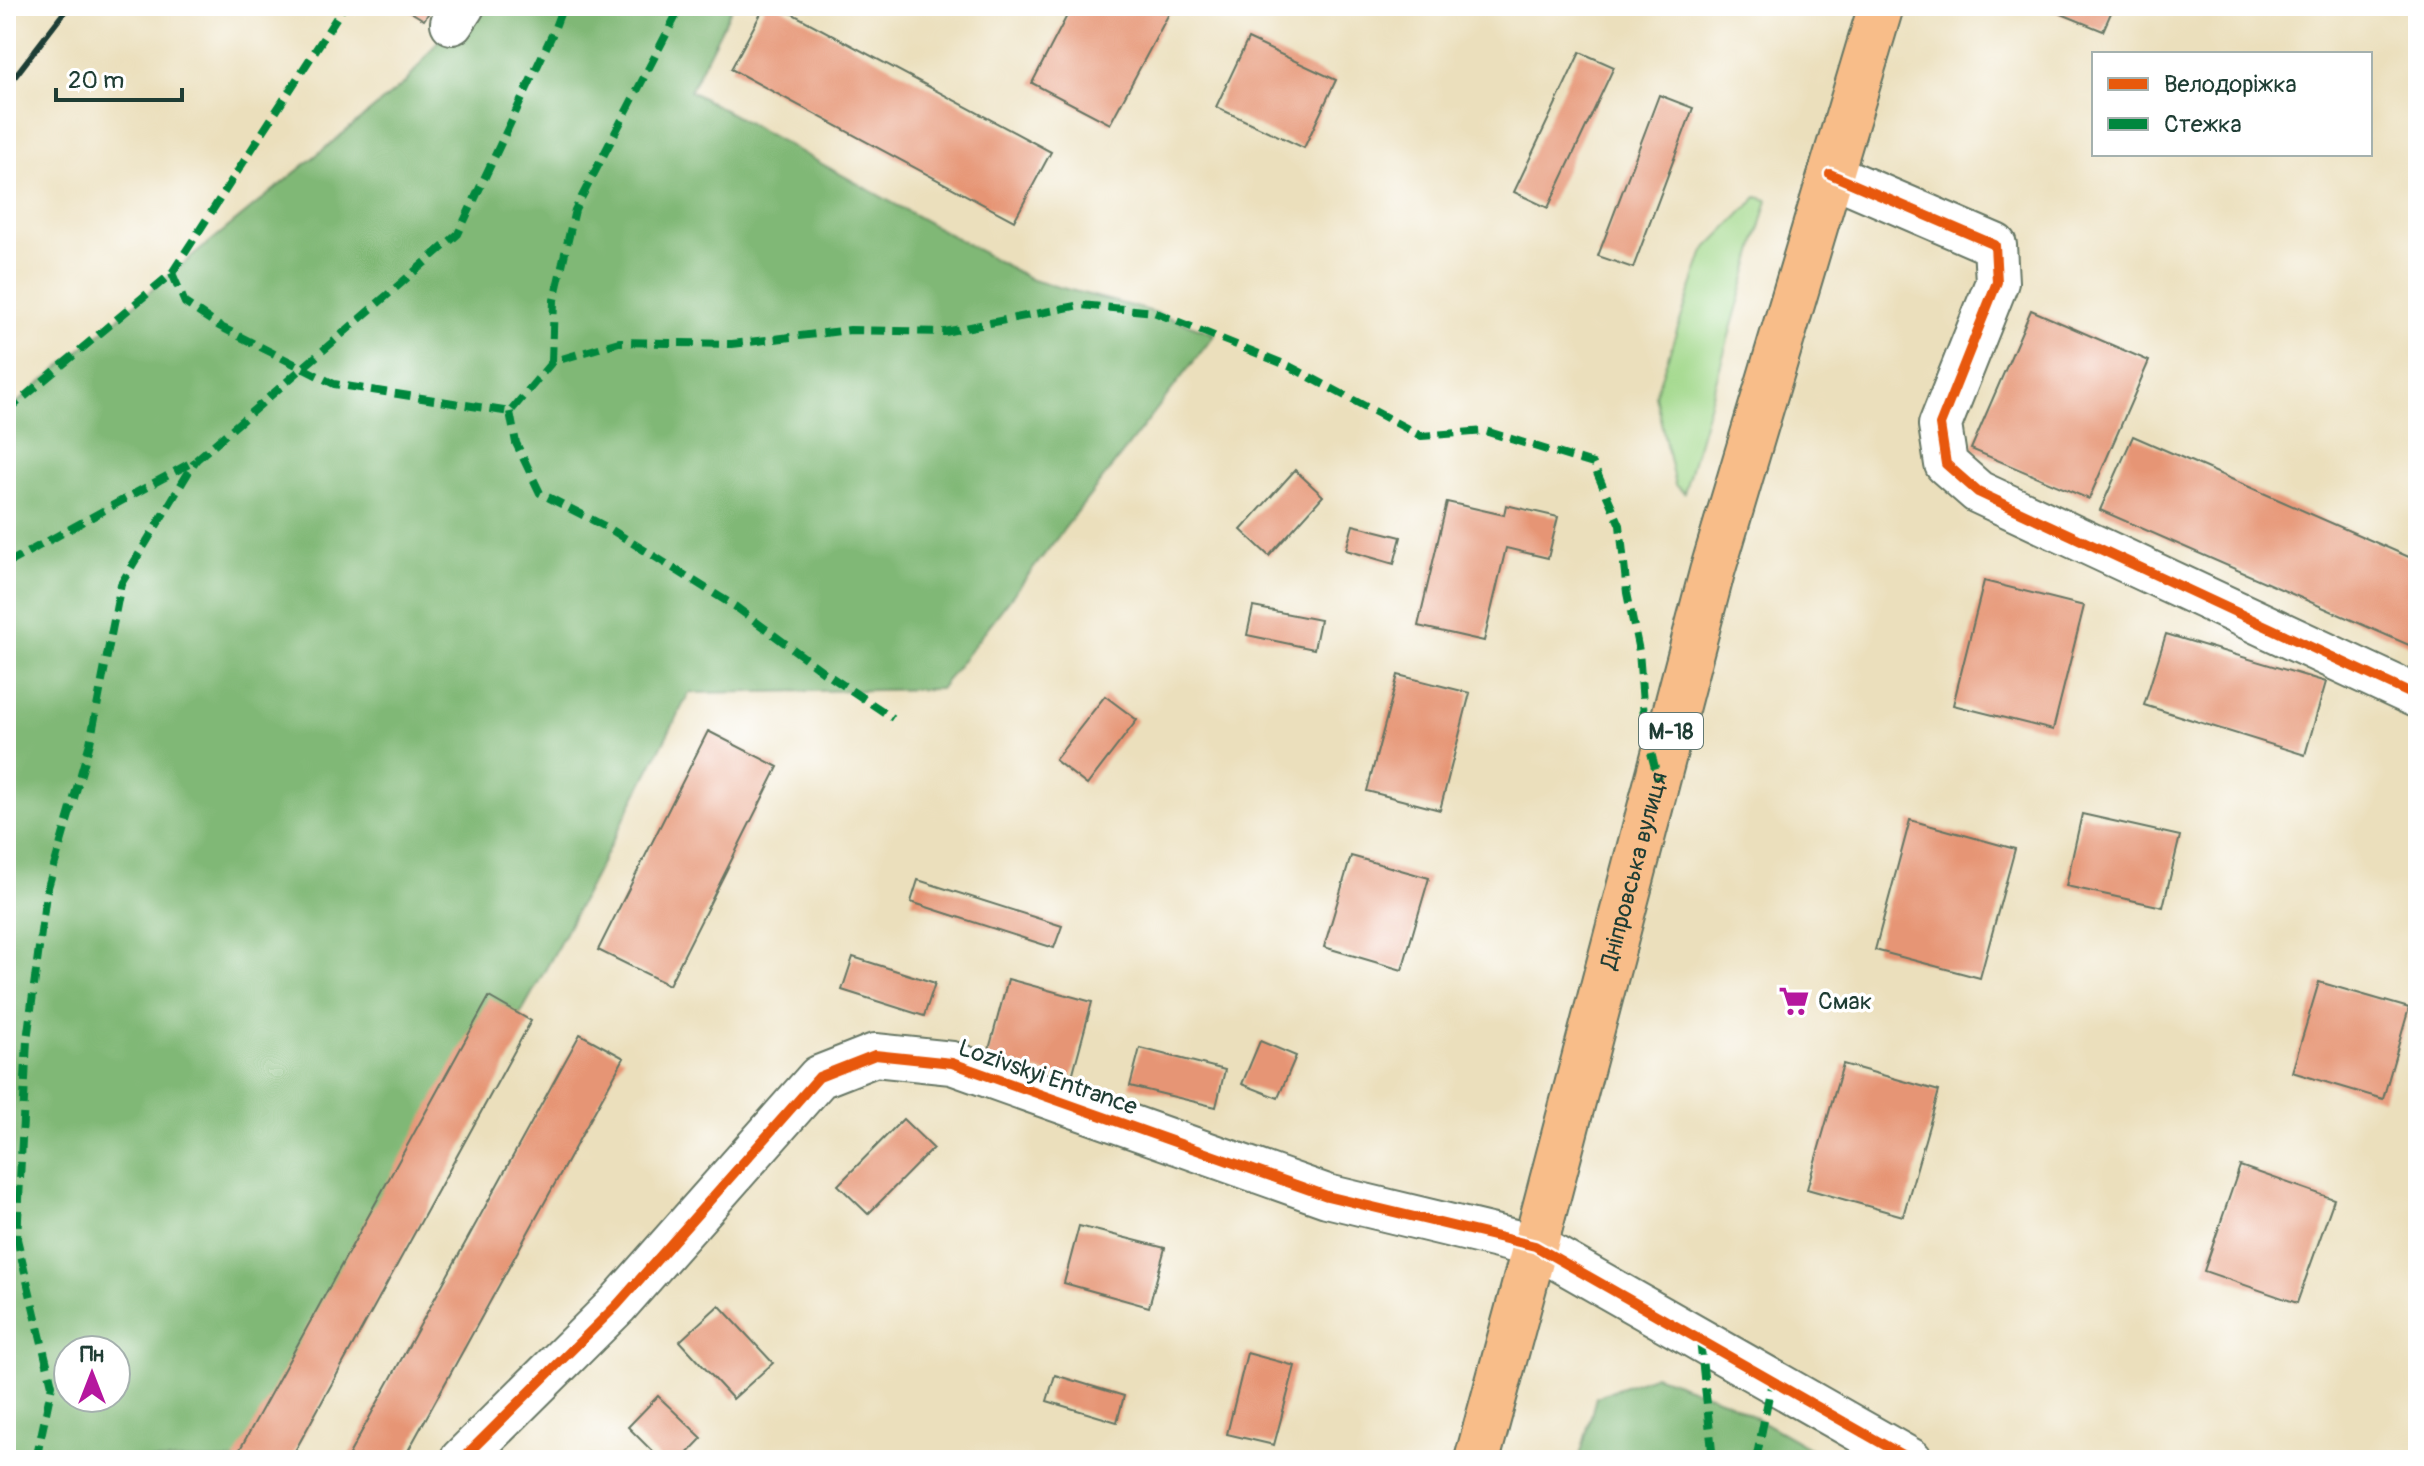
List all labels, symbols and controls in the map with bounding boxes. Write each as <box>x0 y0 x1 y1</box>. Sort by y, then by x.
scale bar <box>56 52 182 102</box>
legend <box>2092 52 2372 156</box>
text: 20 m <box>68 66 124 95</box>
text: Велодоріжка <box>2164 70 2297 99</box>
text: Стежка <box>2164 110 2242 139</box>
road number: М-18 <box>1639 713 1703 749</box>
street label: Дніпровська вулиця <box>1594 769 1674 973</box>
supermarket icon: Смак <box>1777 984 1811 1018</box>
place label: Смак <box>1818 987 1872 1016</box>
street label: Lozivskyi Entrance <box>955 1033 1141 1122</box>
north arrow <box>52 1334 132 1414</box>
text: Пн <box>80 1341 104 1369</box>

